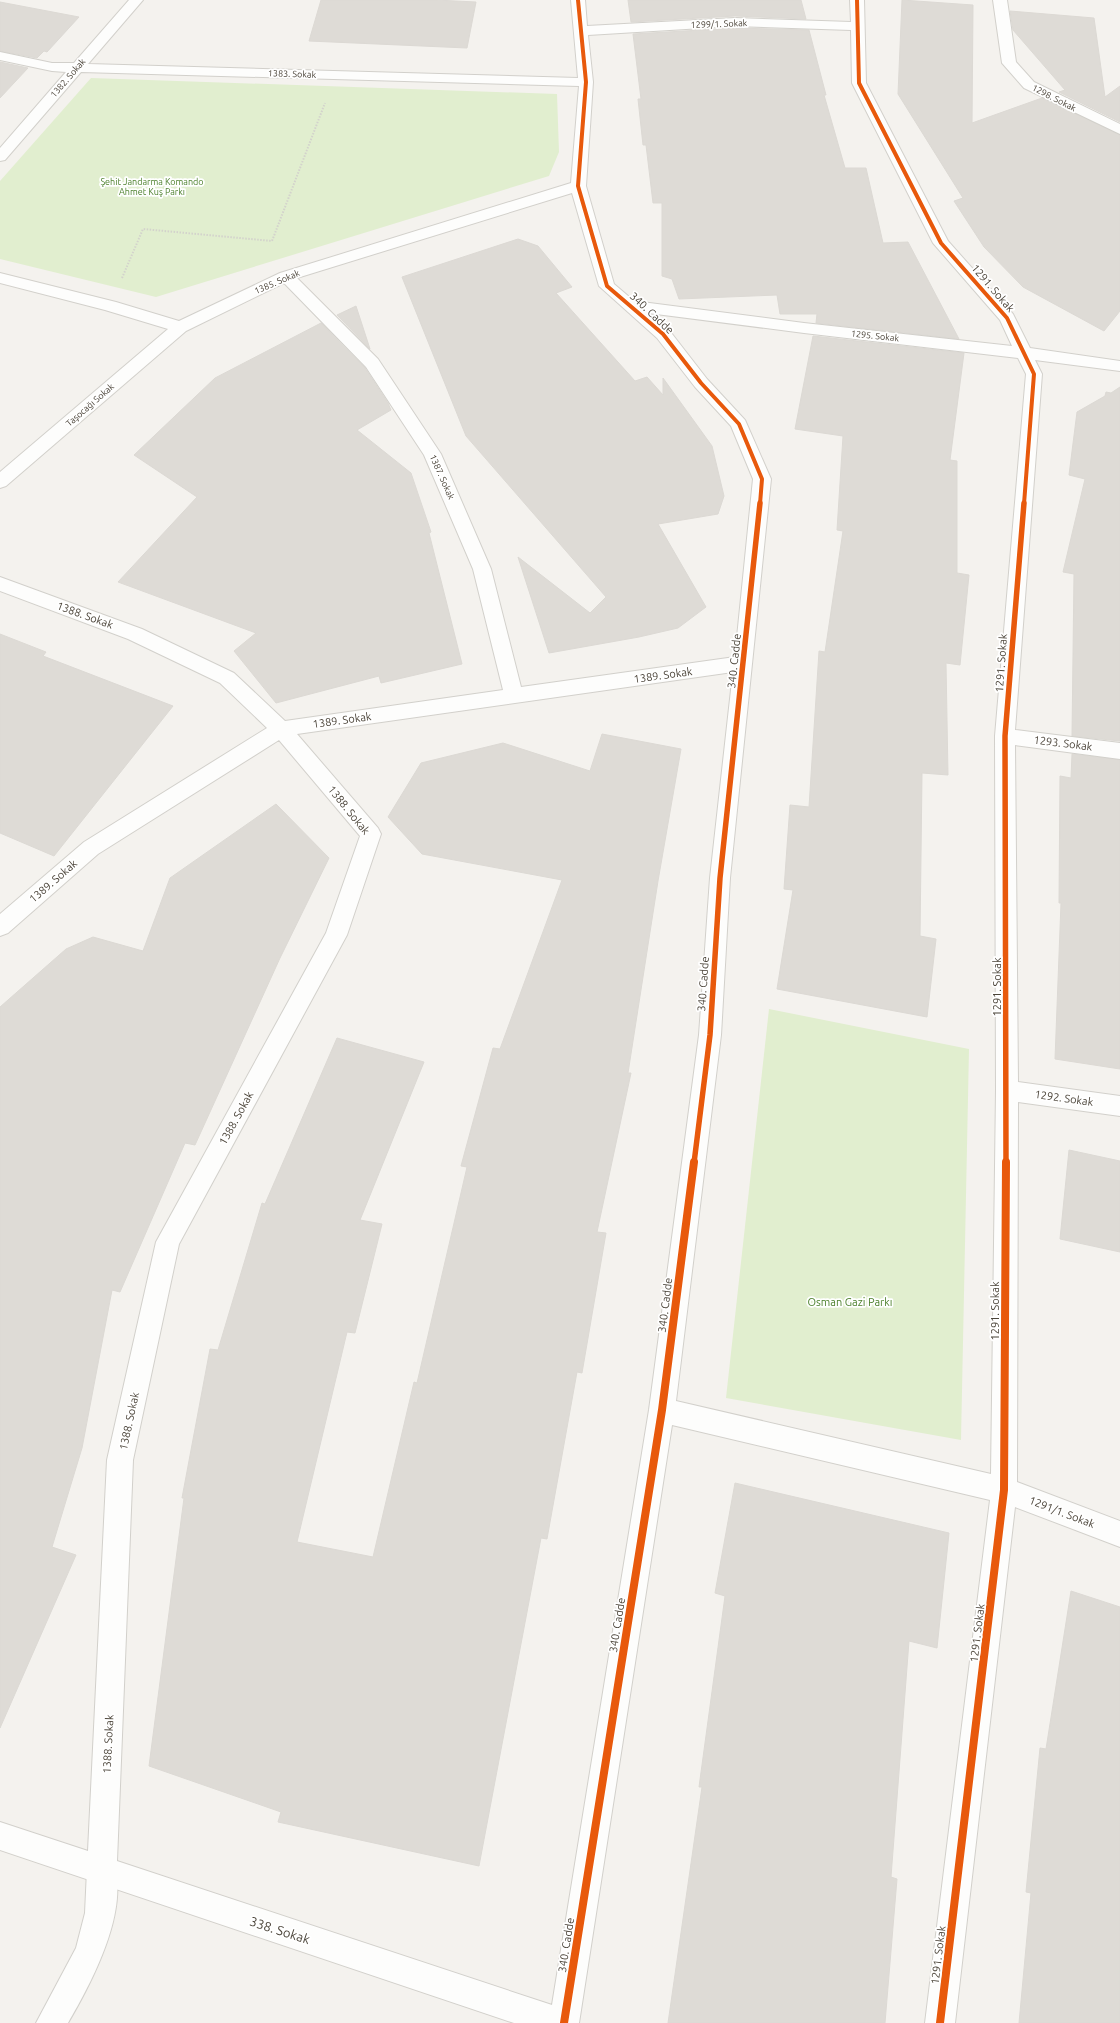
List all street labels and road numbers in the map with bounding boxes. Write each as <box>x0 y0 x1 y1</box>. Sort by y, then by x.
street label: 1299/1. Sokak <box>691 18 748 30</box>
street label: 1382. Sokak <box>48 56 88 99</box>
street label: 1383. Sokak <box>268 68 317 80</box>
street label: 1298. Sokak <box>1030 83 1078 114</box>
street label: 1291. Sokak <box>969 262 1017 315</box>
street label: 1385. Sokak <box>253 268 302 296</box>
street label: 340. Cadde <box>628 290 676 336</box>
street label: 1295. Sokak <box>850 329 900 344</box>
street label: Taşocağı Sokak <box>64 381 116 429</box>
street label: 1387. Sokak <box>428 453 457 501</box>
street label: 1388. Sokak <box>55 599 115 631</box>
street label: 340. Cadde <box>725 633 743 689</box>
street label: 1291. Sokak <box>993 633 1009 693</box>
street label: 1389. Sokak <box>633 665 693 685</box>
street label: 1389. Sokak <box>312 710 372 730</box>
street label: 1293. Sokak <box>1033 733 1093 753</box>
street label: 1388. Sokak <box>326 783 373 837</box>
street label: 1389. Sokak <box>27 857 80 905</box>
street label: 340. Cadde <box>695 956 711 1012</box>
street label: 1291. Sokak <box>991 957 1003 1017</box>
street label: 1292. Sokak <box>1034 1088 1094 1108</box>
street label: 1388. Sokak <box>216 1089 256 1147</box>
street label: 340. Cadde <box>656 1277 674 1333</box>
street label: 1291. Sokak <box>989 1281 1001 1341</box>
street label: 1388. Sokak <box>117 1390 141 1451</box>
street label: 1291/1. Sokak <box>1028 1494 1097 1530</box>
street label: 340. Cadde <box>607 1597 627 1653</box>
street label: 1291. Sokak <box>967 1603 987 1663</box>
street label: 1388. Sokak <box>100 1714 116 1774</box>
street label: 338. Sokak <box>248 1914 312 1946</box>
street label: 340. Cadde <box>556 1917 576 1973</box>
street label: 1291. Sokak <box>928 1925 948 1985</box>

